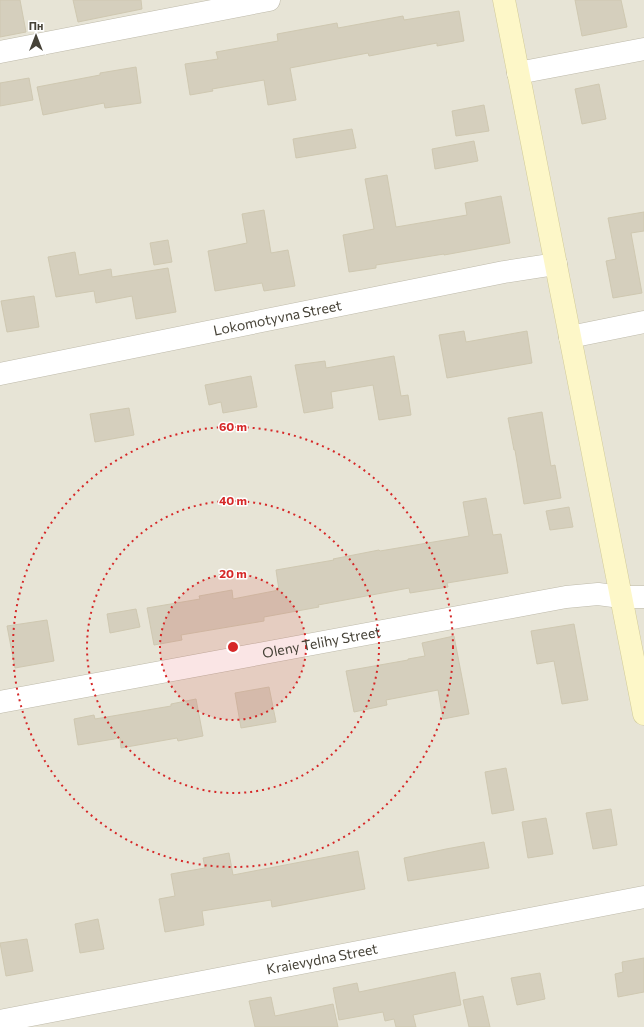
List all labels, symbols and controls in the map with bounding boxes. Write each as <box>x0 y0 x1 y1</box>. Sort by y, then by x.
north arrow <box>16 16 56 56</box>
text: Пн <box>29 19 43 32</box>
street label: Lokomotyvna Street <box>212 296 343 339</box>
text: 60 m <box>219 419 247 433</box>
text: 40 m <box>219 493 247 507</box>
text: 20 m <box>219 566 247 580</box>
street label: Oleny Telihy Street <box>261 623 382 661</box>
centre of rings <box>226 640 240 654</box>
street label: Kraievydna Street <box>265 939 379 978</box>

